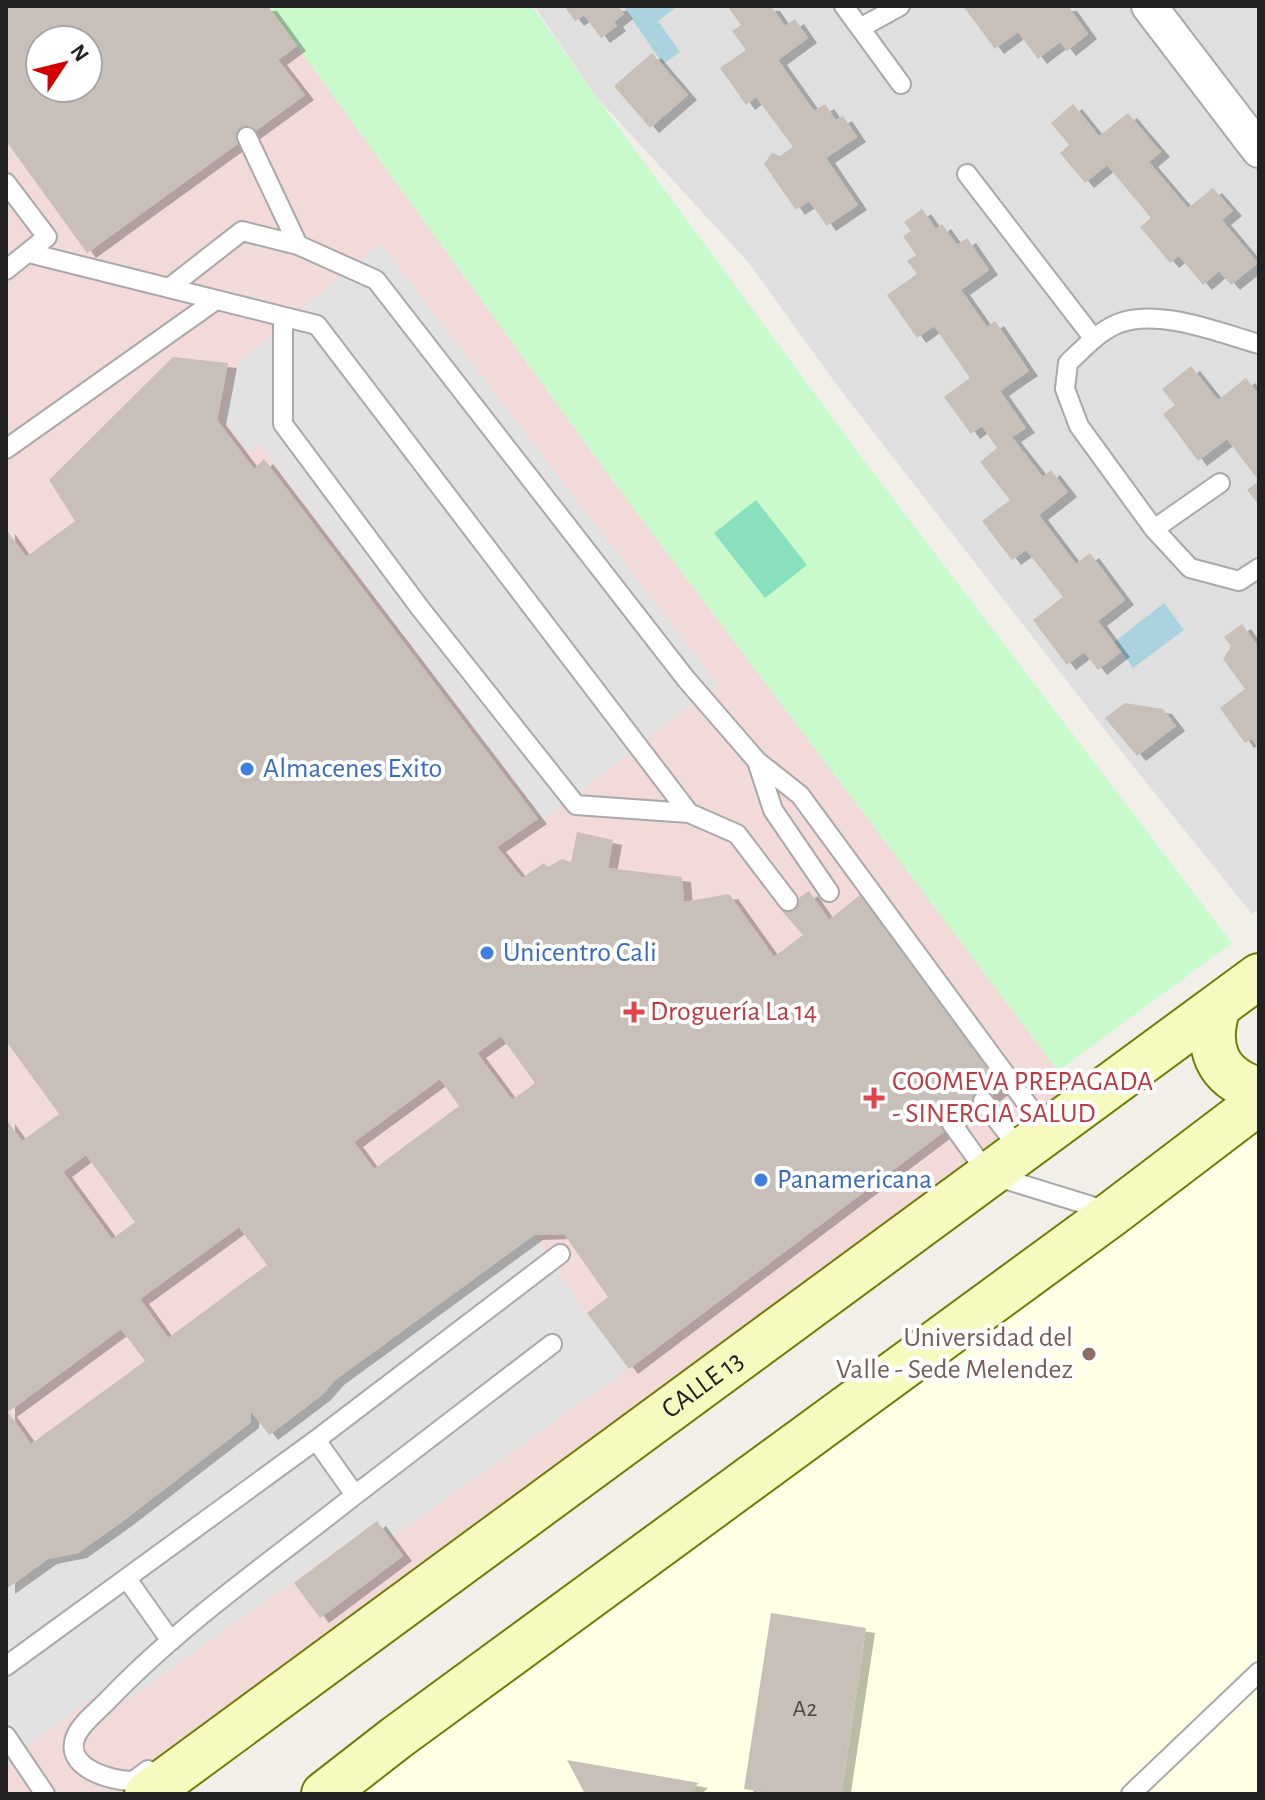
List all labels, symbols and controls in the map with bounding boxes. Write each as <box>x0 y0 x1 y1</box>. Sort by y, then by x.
north arrow <box>24 24 104 104</box>
text: N <box>66 41 93 66</box>
place label: Almacenes Exito <box>263 755 442 783</box>
marker: Almacenes Exito <box>238 760 256 778</box>
place label: Unicentro Cali <box>503 939 657 967</box>
marker: Unicentro Cali <box>478 944 496 962</box>
place label: Droguería La 14 <box>650 998 817 1026</box>
marker: Droguería La 14 <box>625 1003 643 1021</box>
place label: COOMEVA PREPAGADA - SINERGIA SALUD <box>892 1068 1153 1128</box>
marker: COOMEVA PREPAGADA - SINERGIA SALUD <box>863 1087 885 1109</box>
place label: Panamericana <box>777 1166 932 1194</box>
marker: Panamericana <box>752 1171 770 1189</box>
place label: Universidad del Valle - Sede Melendez <box>836 1324 1073 1384</box>
marker: Universidad del Valle - Sede Melendez <box>1080 1345 1098 1363</box>
street label: CALLE 13 <box>657 1346 749 1424</box>
house number: A2 <box>793 1697 817 1721</box>

